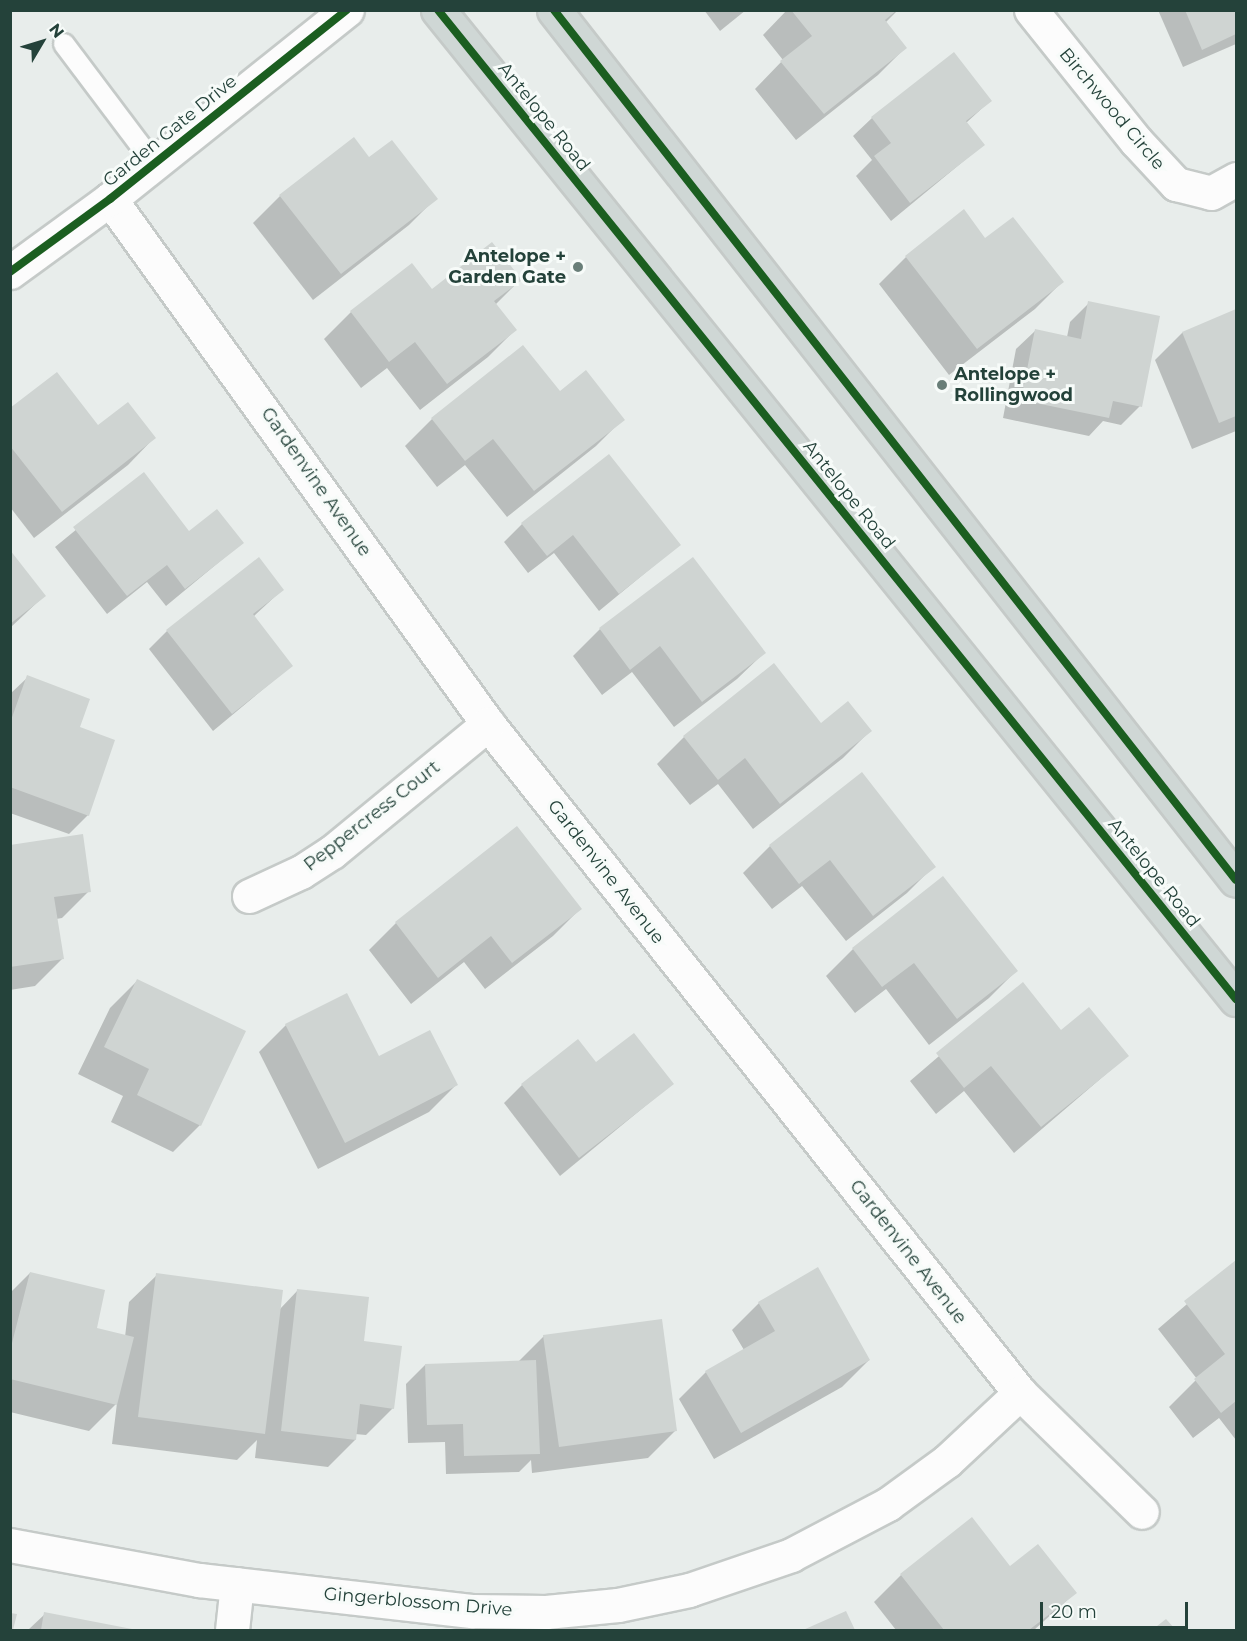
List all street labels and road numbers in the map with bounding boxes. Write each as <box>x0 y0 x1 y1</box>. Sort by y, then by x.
street label: Birchwood Circle <box>1055 44 1169 174</box>
street label: Antelope Road <box>493 58 595 176</box>
street label: Garden Gate Drive <box>99 70 241 192</box>
street label: Gardenvine Avenue <box>256 403 376 561</box>
street label: Antelope Road <box>798 436 900 554</box>
street label: Peppercress Court <box>300 756 444 876</box>
street label: Gardenvine Avenue <box>543 796 669 948</box>
street label: Antelope Road <box>1103 814 1205 932</box>
street label: Gardenvine Avenue <box>845 1176 971 1328</box>
street label: Gingerblossom Drive <box>323 1583 513 1621</box>

